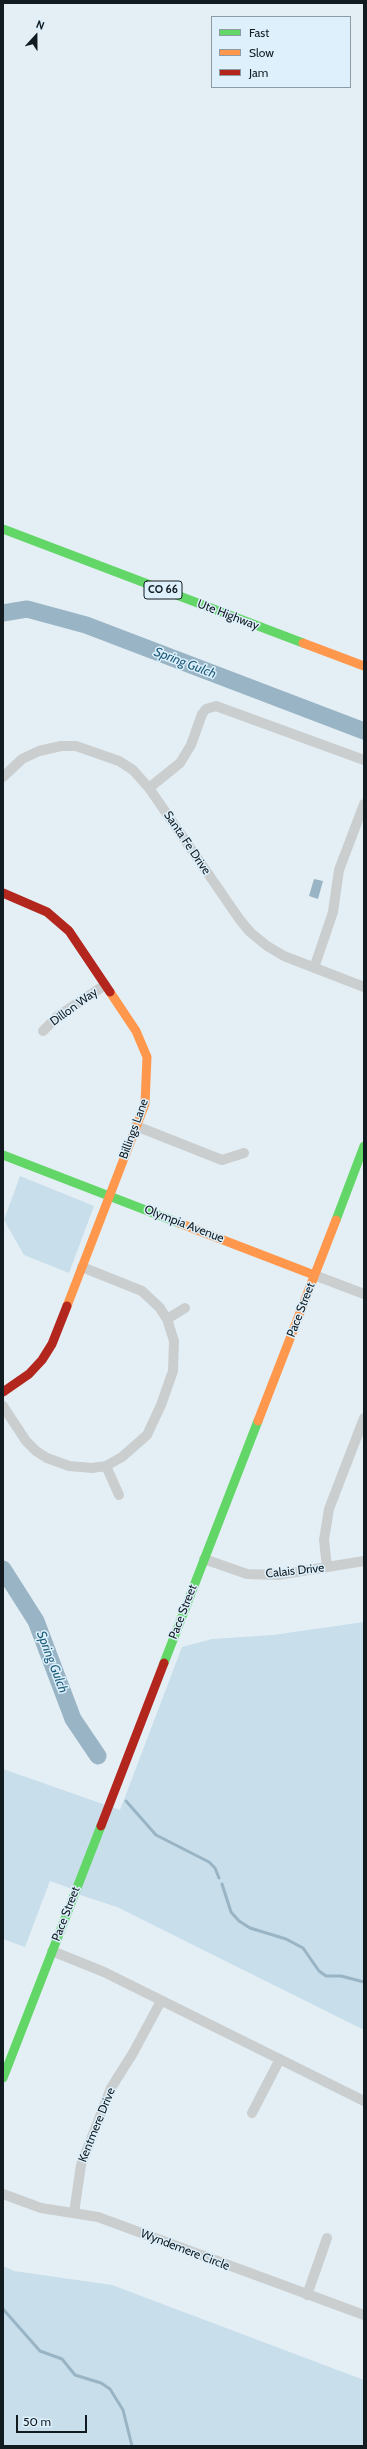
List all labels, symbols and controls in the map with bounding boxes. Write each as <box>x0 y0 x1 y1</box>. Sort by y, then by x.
north arrow <box>16 16 56 56</box>
legend <box>211 16 351 88</box>
text: N <box>34 17 46 33</box>
text: Fast <box>249 25 269 40</box>
text: Slow <box>249 45 274 60</box>
text: Jam <box>249 65 268 80</box>
road number: CO 66 <box>144 581 182 599</box>
street label: Ute Highway <box>195 597 261 633</box>
water label: Spring Gulch <box>152 644 218 682</box>
street label: Santa Fe Drive <box>161 809 213 877</box>
street label: Dillon Way <box>47 985 101 1029</box>
street label: Billings Lane <box>116 1097 152 1161</box>
street label: Olympia Avenue <box>142 1202 226 1246</box>
street label: Pace Street <box>284 1281 318 1339</box>
street label: Calais Drive <box>265 1561 325 1581</box>
street label: Pace Street <box>166 1583 200 1641</box>
water label: Spring Gulch <box>33 1629 71 1695</box>
street label: Pace Street <box>49 1885 83 1943</box>
street label: Kentmere Drive <box>75 2086 119 2164</box>
street label: Wyndemere Circle <box>138 2226 232 2274</box>
scale bar <box>18 2407 89 2433</box>
text: 50 m <box>23 2414 51 2429</box>

